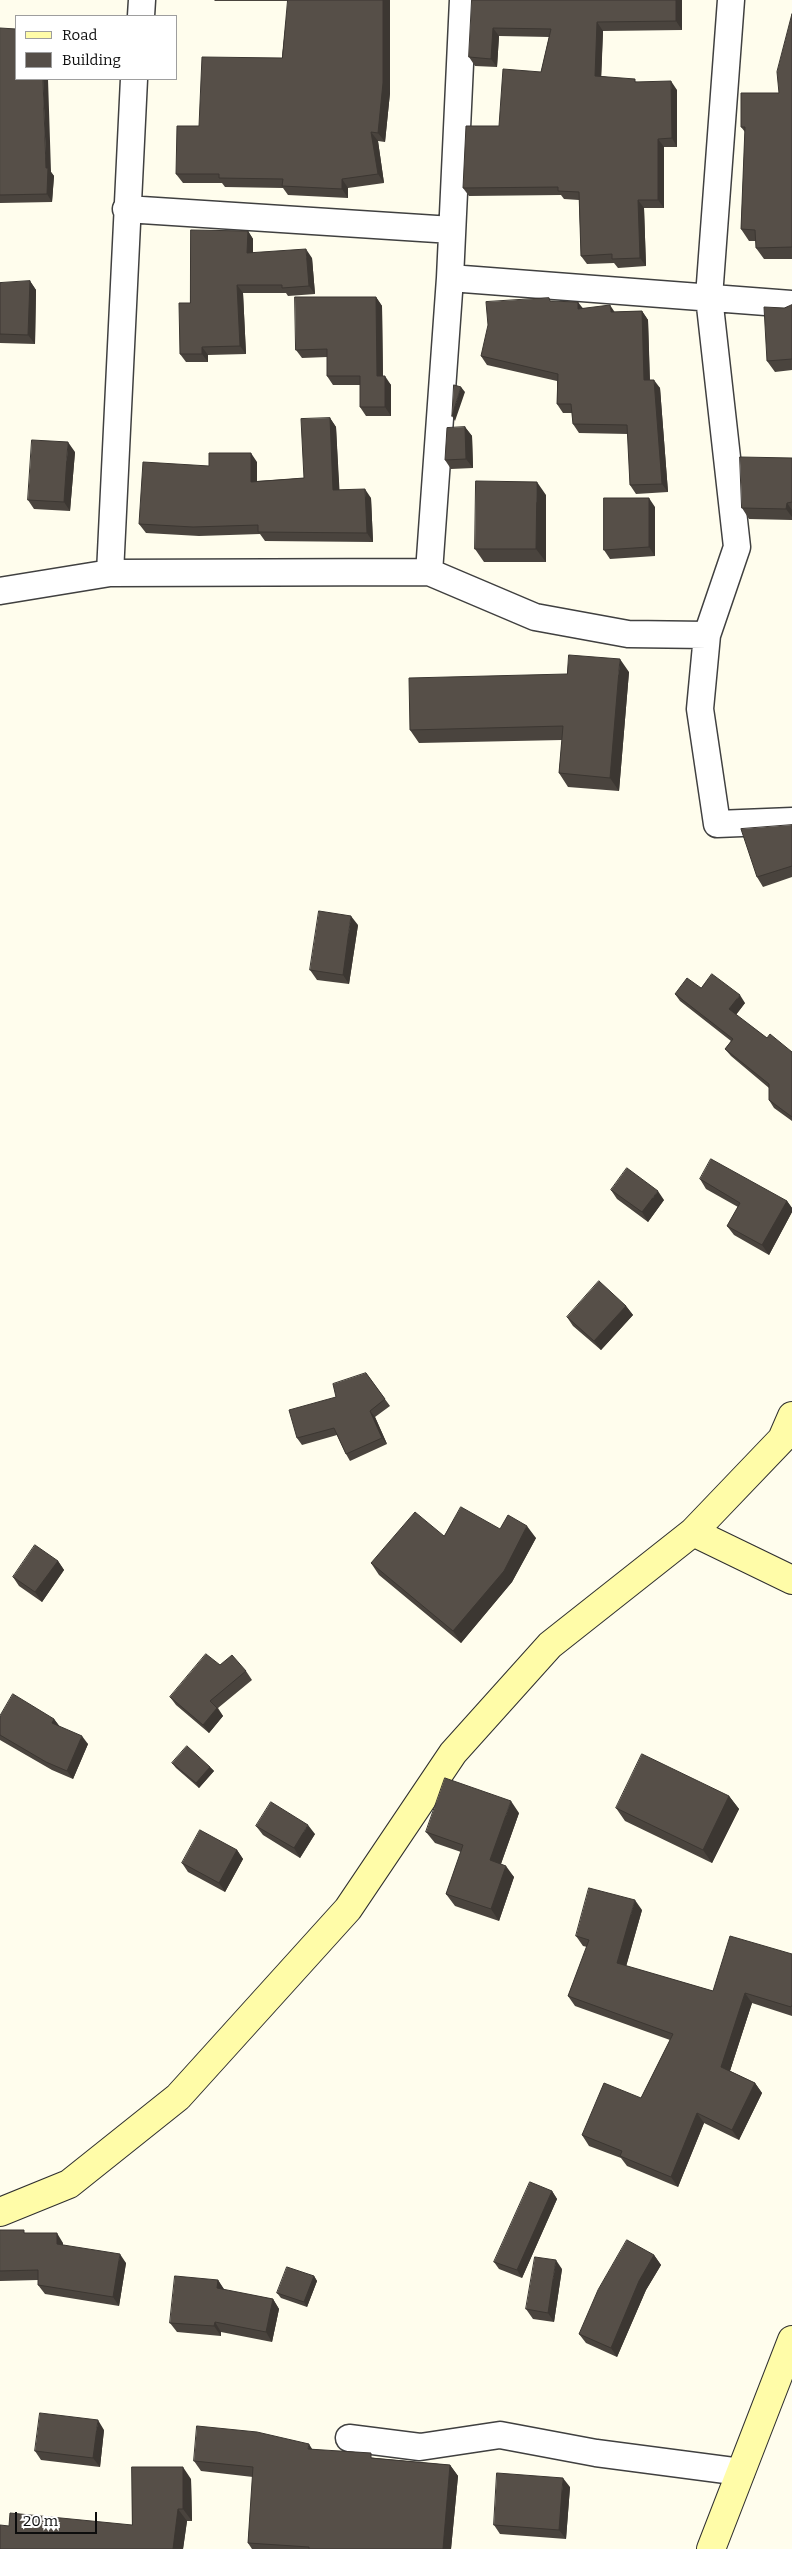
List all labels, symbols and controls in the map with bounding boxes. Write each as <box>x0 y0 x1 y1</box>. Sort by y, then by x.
legend <box>15 15 178 80</box>
text: Road <box>62 26 97 44</box>
text: Building <box>62 51 121 69</box>
scale bar <box>18 2502 100 2534</box>
text: 20 m <box>23 2512 58 2530</box>

